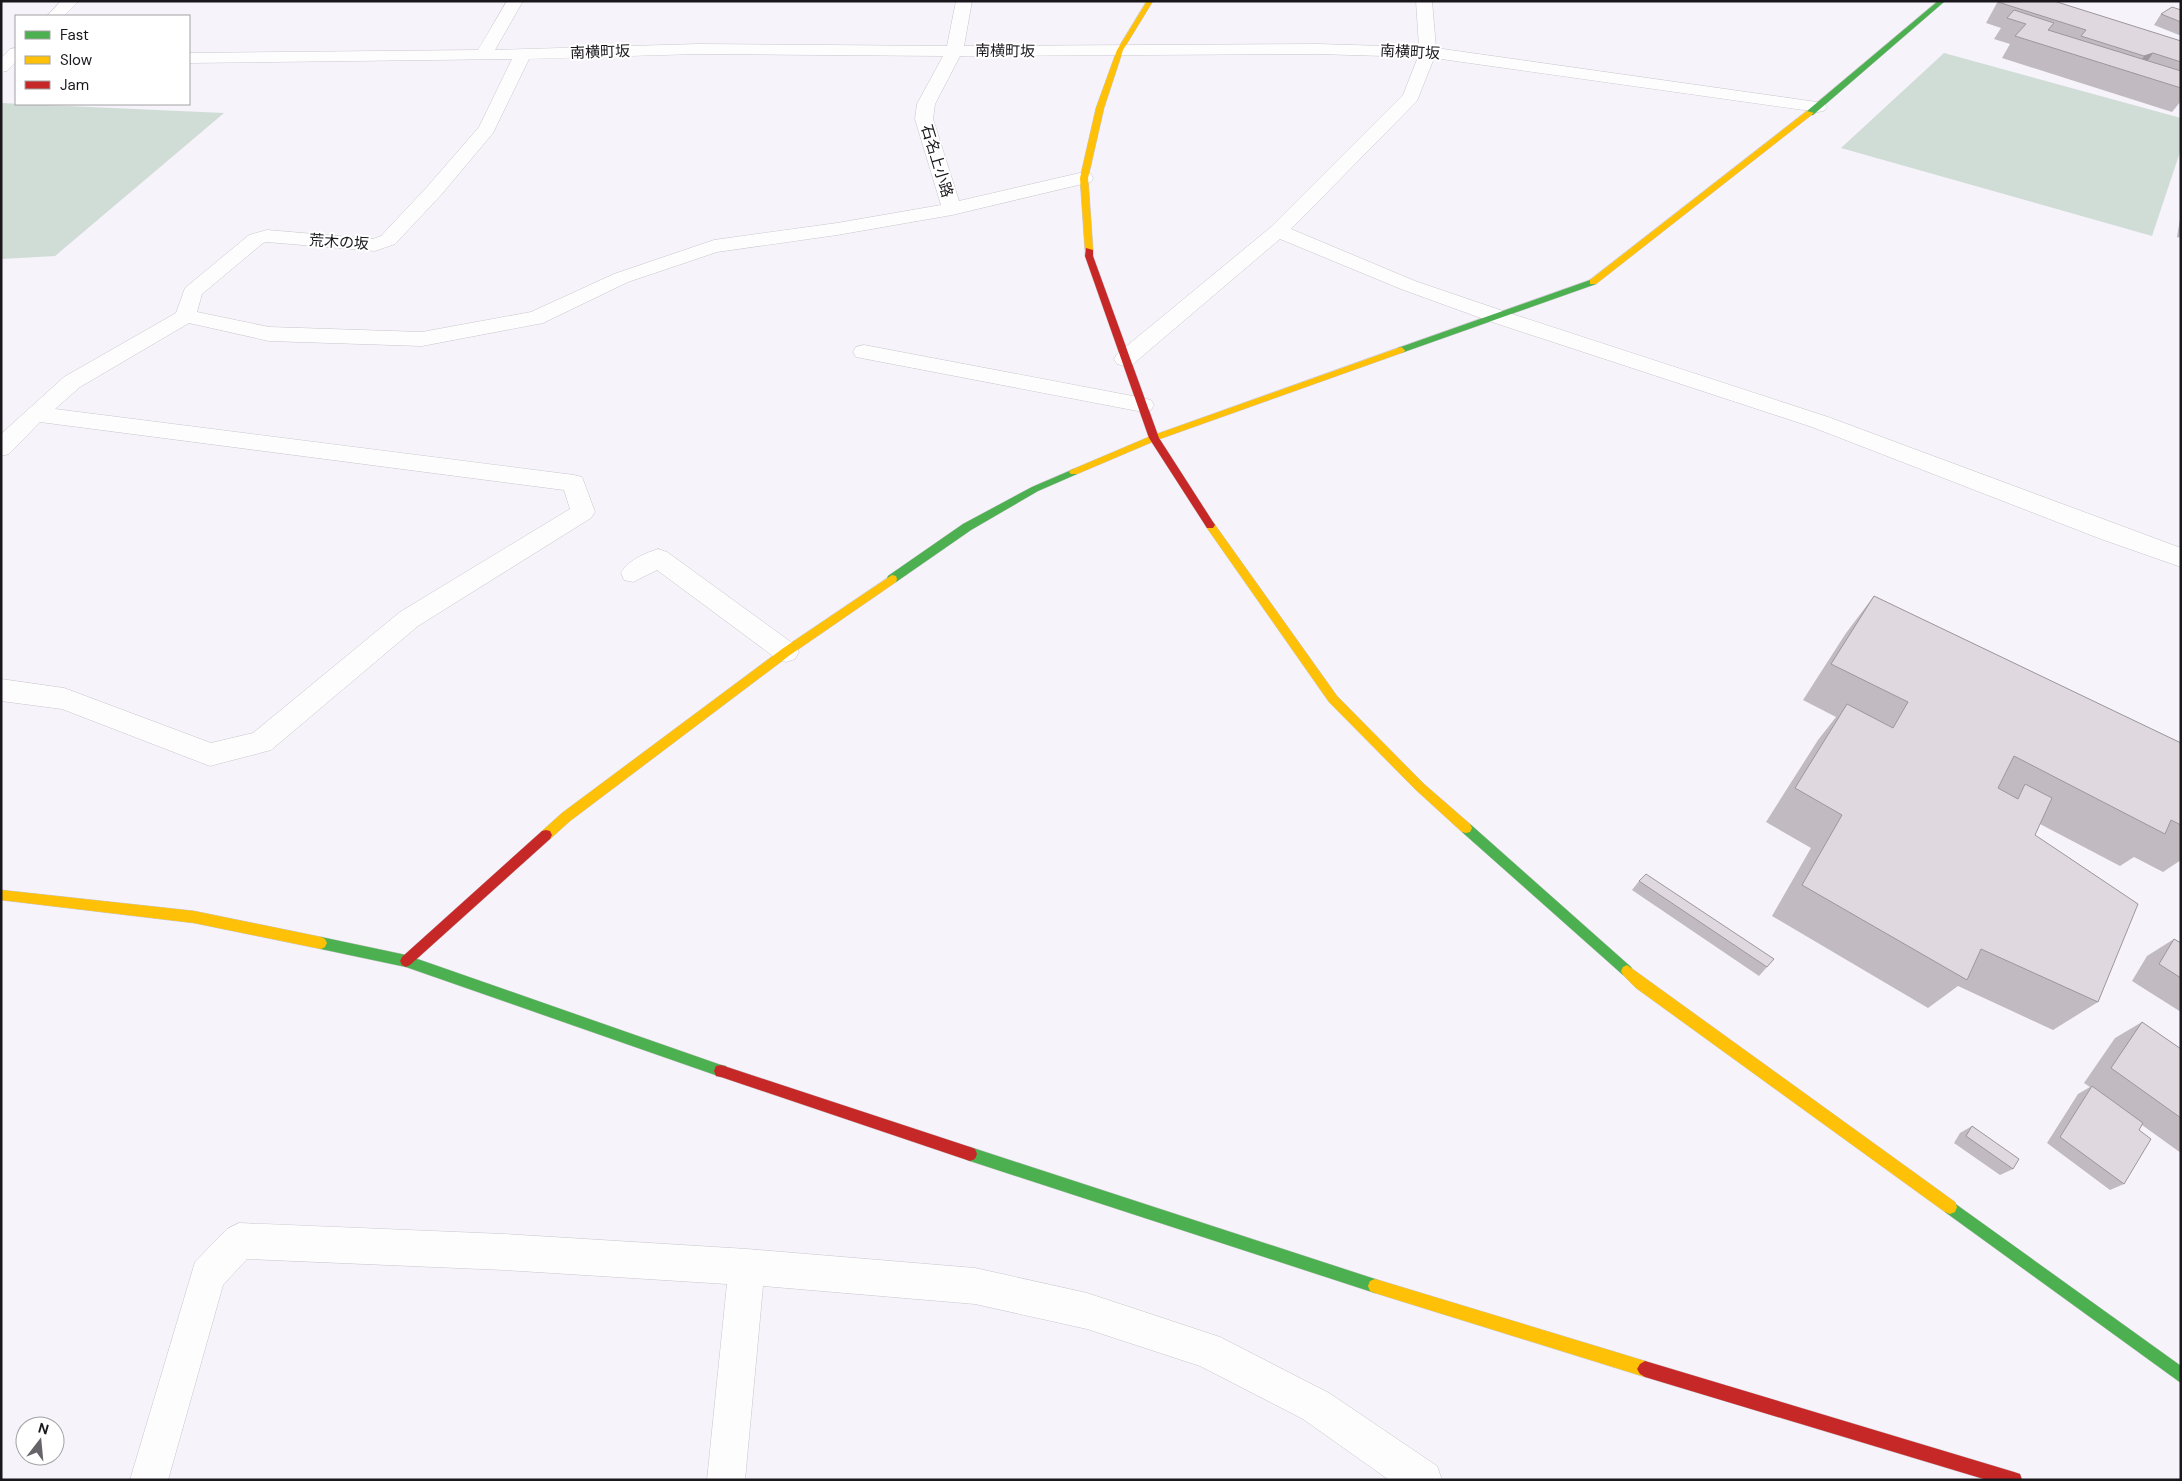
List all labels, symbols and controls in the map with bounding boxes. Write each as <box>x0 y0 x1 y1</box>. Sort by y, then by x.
legend <box>15 15 190 105</box>
text: Fast <box>60 25 89 45</box>
street label: 南横町坂 <box>975 40 1035 62</box>
street label: 南横町坂 <box>1380 40 1440 64</box>
street label: 南横町坂 <box>570 41 630 63</box>
text: Slow <box>60 50 93 70</box>
text: Jam <box>60 75 89 95</box>
street label: 石名上小路 <box>916 122 958 200</box>
street label: 荒木の坂 <box>308 230 370 254</box>
north arrow <box>15 1416 65 1466</box>
text: N <box>36 1418 51 1439</box>

